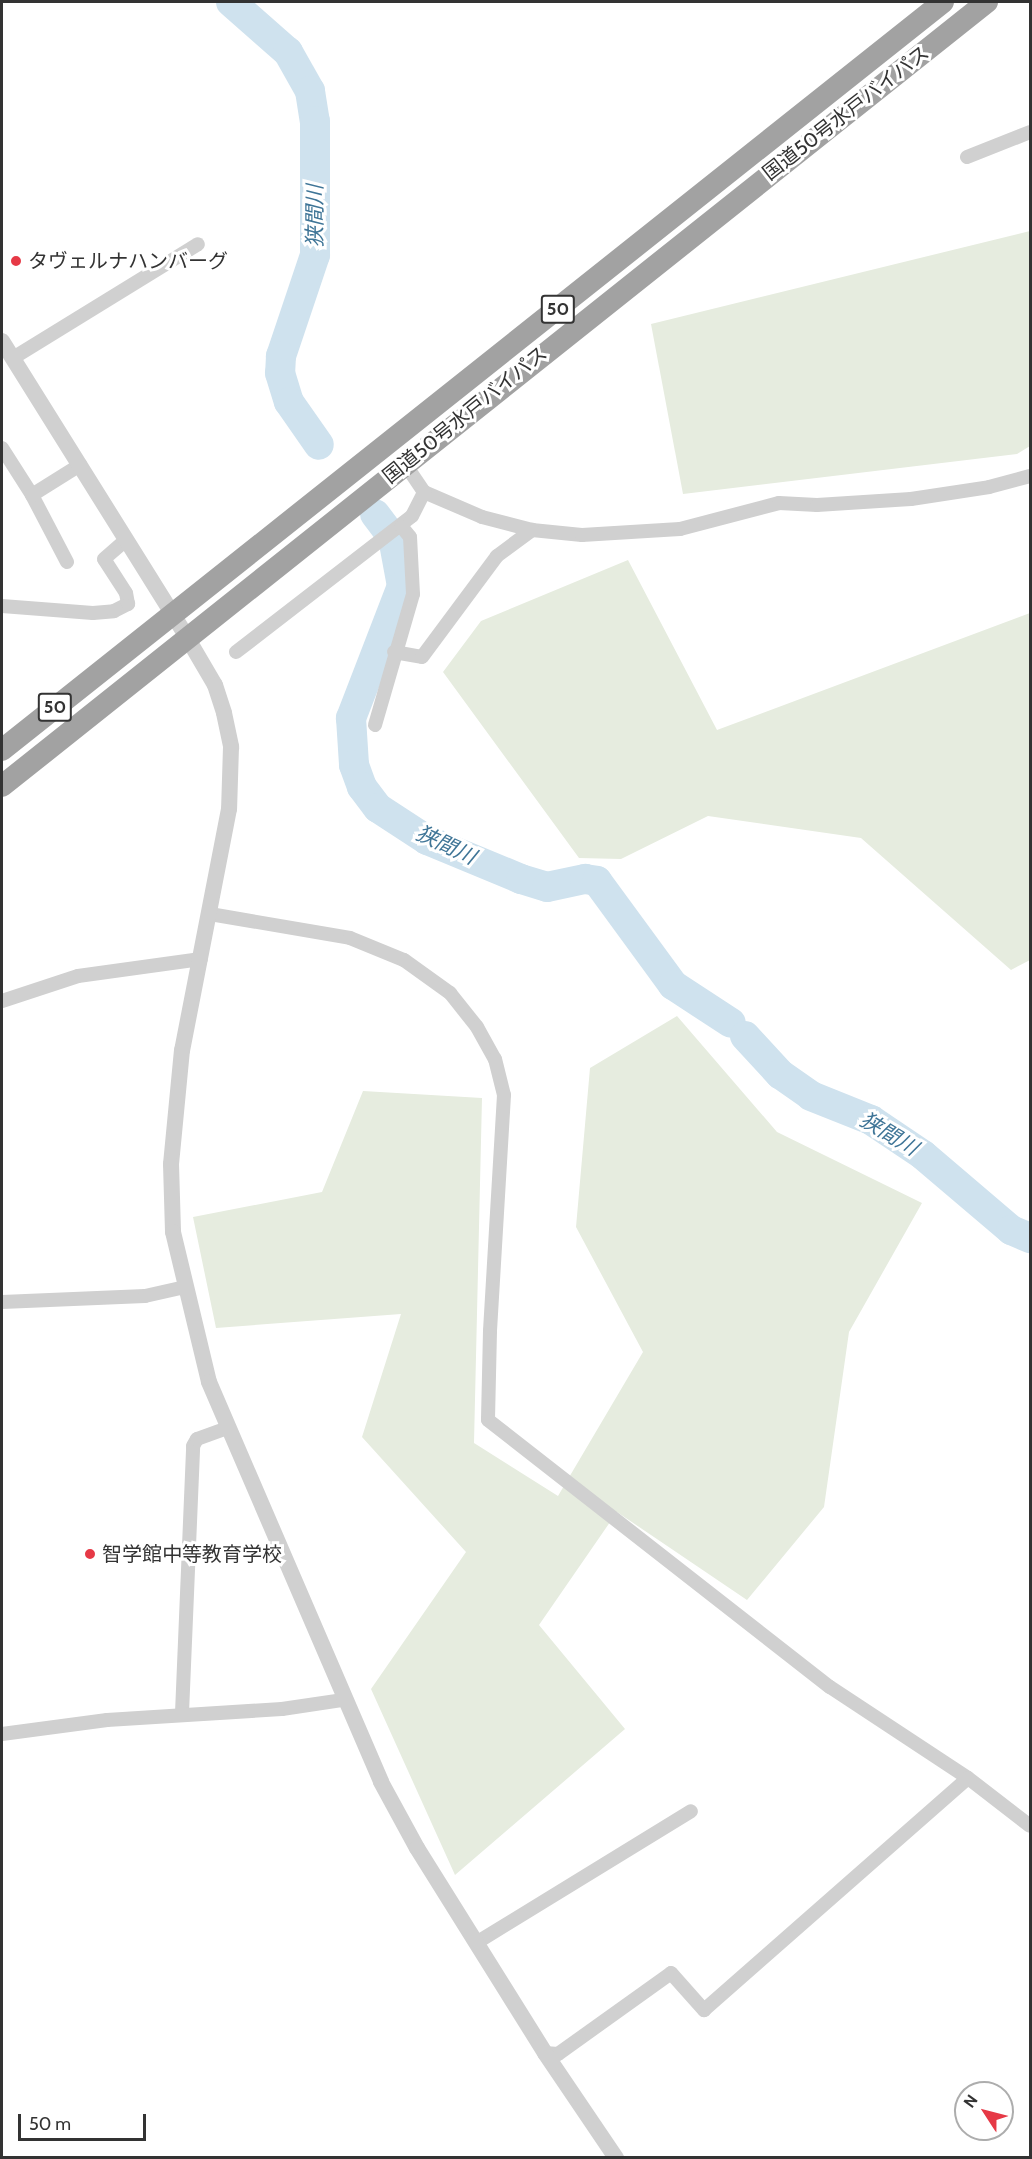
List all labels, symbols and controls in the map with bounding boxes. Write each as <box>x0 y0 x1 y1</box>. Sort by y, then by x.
street label: 国道50号水戸バイパス <box>758 41 934 185</box>
water label: 狭間川 <box>302 185 328 247</box>
place label: タヴェルナハンバーグ <box>28 249 228 273</box>
marker: タヴェルナハンバーグ <box>9 254 23 268</box>
road number: 50 <box>540 294 576 324</box>
street label: 国道50号水戸バイパス <box>378 341 552 489</box>
road number: 50 <box>37 692 73 722</box>
water label: 狭間川 <box>412 820 480 870</box>
water label: 狭間川 <box>856 1107 922 1161</box>
place label: 智学館中等教育学校 <box>102 1542 282 1566</box>
marker: 智学館中等教育学校 <box>83 1547 97 1561</box>
north arrow <box>954 2081 1014 2141</box>
text: N <box>960 2091 982 2111</box>
scale bar <box>21 2102 148 2140</box>
text: 50 m <box>29 2113 71 2135</box>

